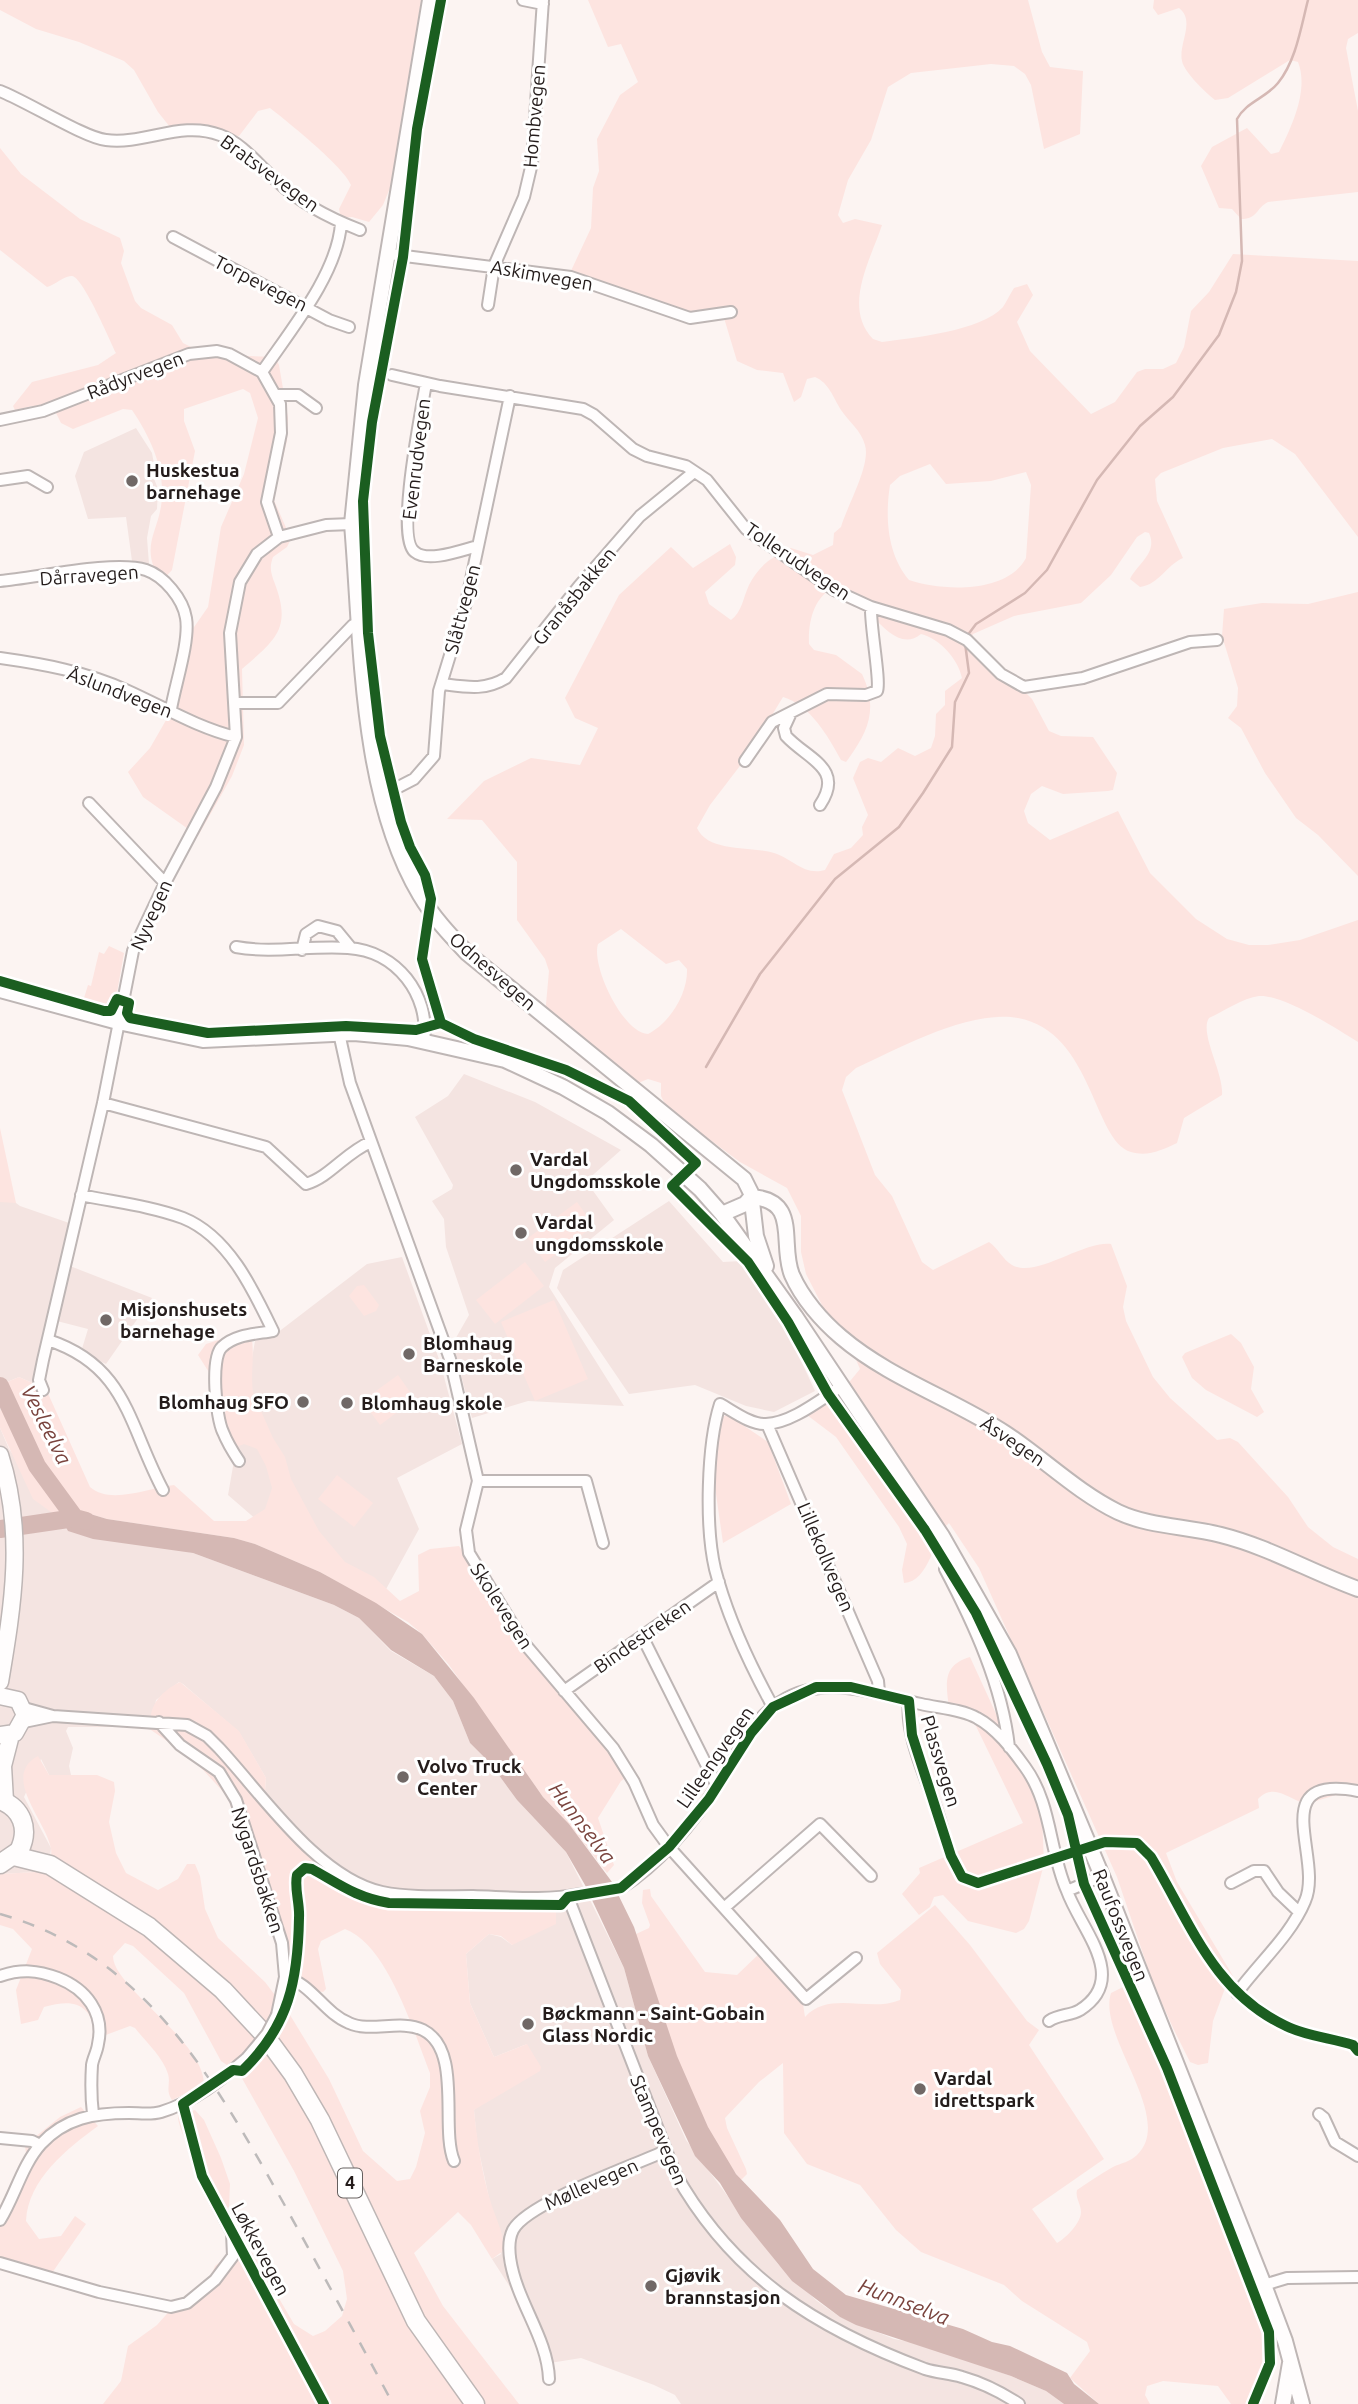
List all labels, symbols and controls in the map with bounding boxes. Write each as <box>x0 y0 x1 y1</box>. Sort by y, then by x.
street label: Hombvegen <box>519 63 549 169</box>
street label: Bratsvevegen <box>216 130 324 216</box>
street label: Torpevegen <box>211 250 311 316</box>
street label: Askimvegen <box>489 255 595 295</box>
street label: Rådyrvegen <box>84 347 186 403</box>
street label: Evenrudvegen <box>398 397 434 521</box>
place label: Huskestua barnehage <box>146 459 241 503</box>
marker: Huskestua barnehage <box>124 473 140 489</box>
street label: Tollerudvegen <box>741 518 855 604</box>
street label: Granåsbakken <box>528 543 620 649</box>
street label: Dårravegen <box>39 561 139 589</box>
street label: Slåttvegen <box>440 562 484 656</box>
street label: Åslundvegen <box>64 662 176 722</box>
street label: Nyvegen <box>126 876 176 954</box>
street label: Odnesvegen <box>445 927 541 1015</box>
place label: Vardal Ungdomsskole <box>530 1148 661 1192</box>
marker: Vardal Ungdomsskole <box>508 1162 524 1178</box>
place label: Vardal ungdomsskole <box>535 1211 664 1255</box>
marker: Vardal ungdomsskole <box>513 1225 529 1241</box>
place label: Misjonshusets barnehage <box>120 1298 247 1342</box>
marker: Misjonshusets barnehage <box>98 1312 114 1328</box>
place label: Blomhaug Barneskole <box>423 1332 523 1376</box>
marker: Blomhaug Barneskole <box>401 1346 417 1362</box>
water label: Vesleelva <box>17 1381 77 1468</box>
place label: Blomhaug SFO <box>158 1391 289 1413</box>
place label: Blomhaug skole <box>361 1392 503 1414</box>
marker: Blomhaug SFO <box>295 1394 311 1410</box>
marker: Blomhaug skole <box>339 1395 355 1411</box>
street label: Åsvegen <box>977 1412 1049 1470</box>
street label: Lillekollvegen <box>793 1499 859 1615</box>
street label: Skolevegen <box>466 1559 538 1653</box>
street label: Bindestreken <box>589 1595 695 1677</box>
street label: Lilleengvegen <box>672 1702 758 1812</box>
street label: Plassvegen <box>917 1713 965 1809</box>
place label: Volvo Truck Center <box>417 1755 522 1799</box>
marker: Volvo Truck Center <box>395 1769 411 1785</box>
water label: Hunnselva <box>545 1777 621 1868</box>
street label: Nygardsbakken <box>227 1804 289 1936</box>
street label: Raufossvegen <box>1088 1866 1154 1984</box>
place label: Bøckmann - Saint-Gobain Glass Nordic <box>542 2002 765 2046</box>
marker: Bøckmann - Saint-Gobain Glass Nordic <box>520 2016 536 2032</box>
place label: Vardal idrettspark <box>934 2067 1035 2111</box>
street label: Stampevegen <box>626 2072 692 2188</box>
marker: Vardal idrettspark <box>912 2081 928 2097</box>
street label: Møllevegen <box>541 2154 641 2214</box>
road number: 4 <box>338 2168 362 2197</box>
street label: Løkkevegen <box>227 2199 295 2299</box>
place label: Gjøvik brannstasjon <box>665 2264 781 2308</box>
water label: Hunnselva <box>856 2273 953 2329</box>
marker: Gjøvik brannstasjon <box>643 2278 659 2294</box>

